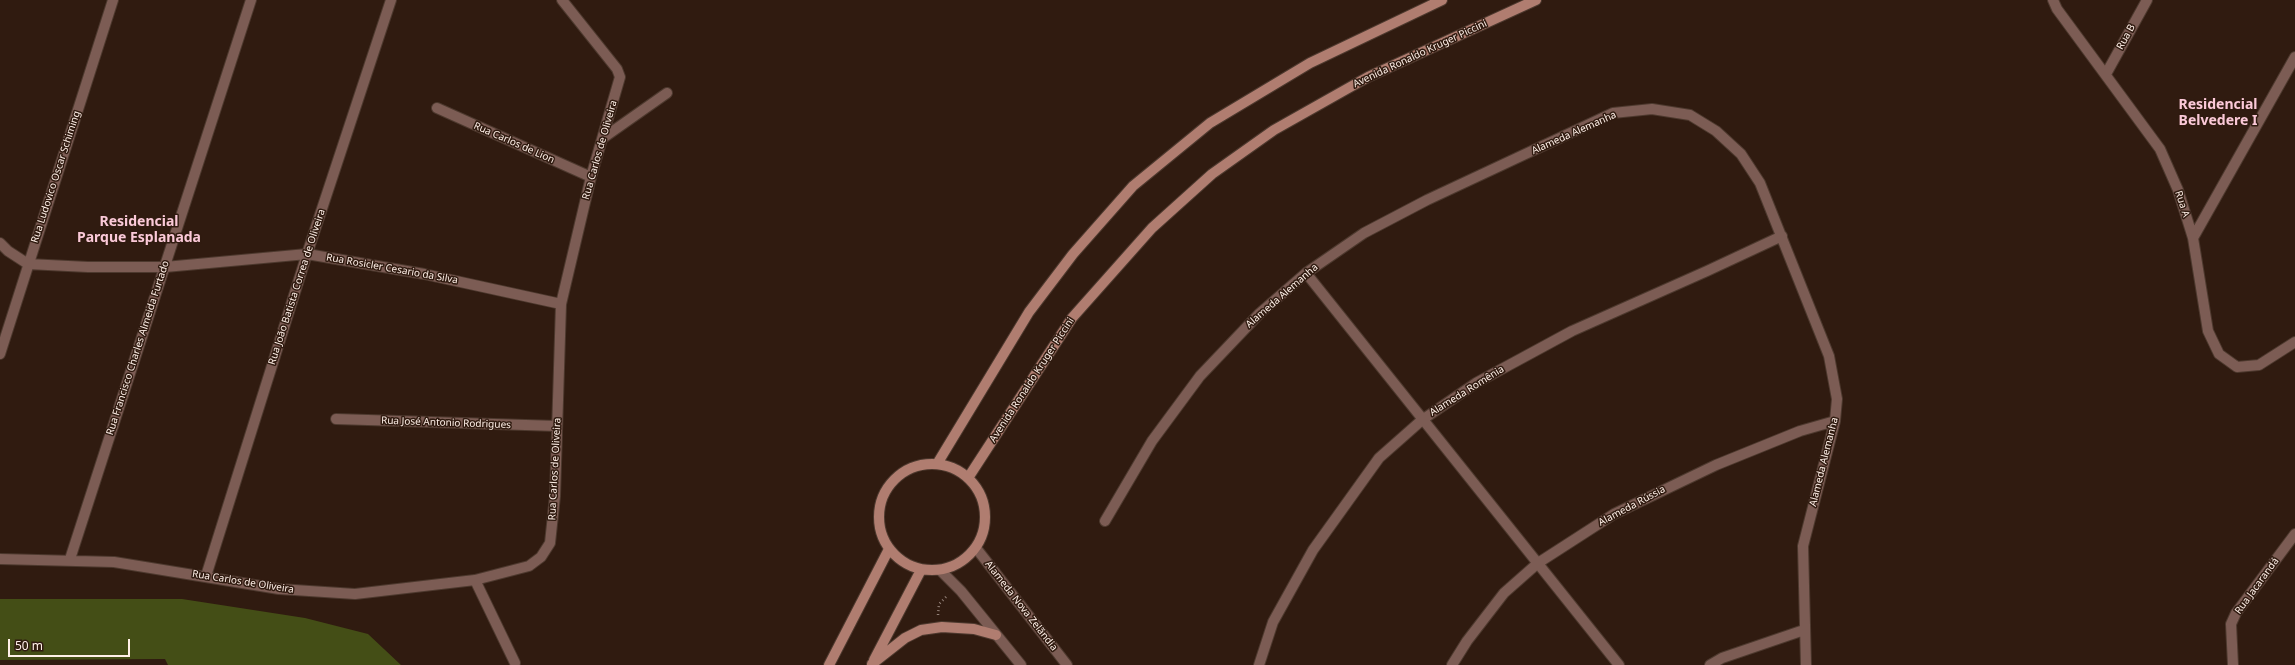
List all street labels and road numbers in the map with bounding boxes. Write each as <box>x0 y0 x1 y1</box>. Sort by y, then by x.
street label: Avenida Ronaldo Kruger Piccini <box>1351 18 1489 90</box>
street label: Rua B <box>2114 22 2138 52</box>
street label: Rua Carlos de Oliveira <box>580 99 620 201</box>
street label: Rua Ludovico Oscar Schiming <box>29 109 83 245</box>
street label: Alameda Alemanha <box>1530 109 1618 157</box>
street label: Rua Carlos de Lion <box>472 120 556 166</box>
street label: Rua A <box>2172 189 2192 219</box>
street label: Rua João Batista Correa de Oliveira <box>266 208 328 366</box>
street label: Rua Rosicler Cesario da Silva <box>325 252 459 286</box>
street label: Rua Francisco Charles Almeida Furtado <box>104 259 172 437</box>
street label: Alameda Alemanha <box>1244 261 1320 331</box>
street label: Avenida Ronaldo Kruger Piccini <box>987 315 1077 445</box>
street label: Alameda Romênia <box>1428 363 1506 419</box>
street label: Rua José Antonio Rodrigues <box>381 415 511 431</box>
street label: Alameda Alemanha <box>1807 416 1841 508</box>
street label: Rua Carlos de Oliveira <box>546 417 564 521</box>
street label: Alameda Rússia <box>1596 483 1668 529</box>
street label: Rua Jacarandá <box>2233 555 2281 617</box>
street label: Alameda Nova Zelãndia <box>982 559 1060 653</box>
street label: Rua Carlos de Oliveira <box>191 568 295 596</box>

